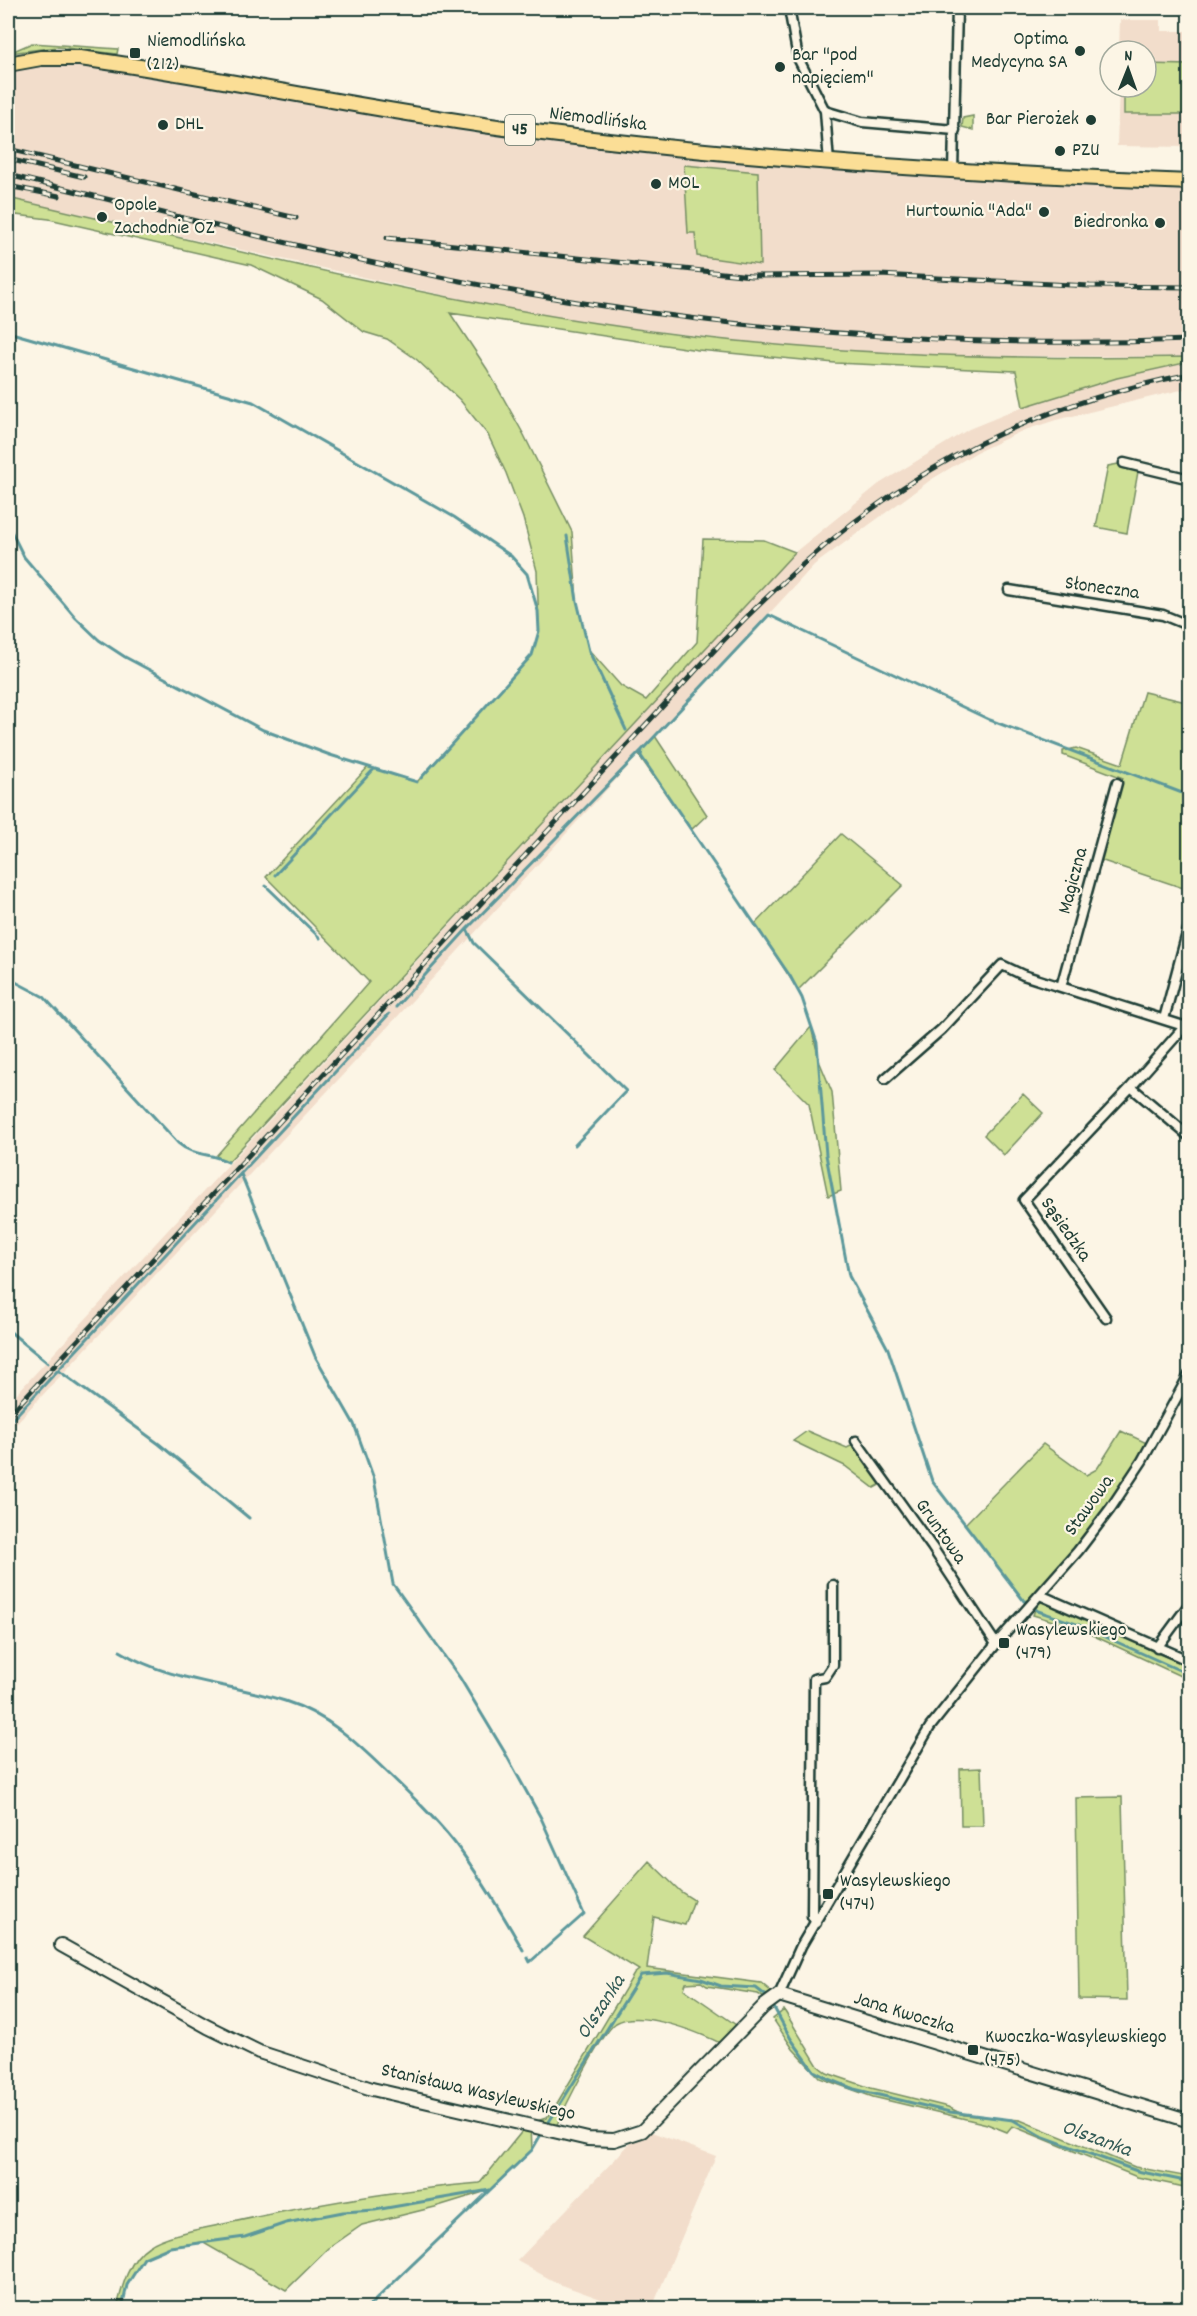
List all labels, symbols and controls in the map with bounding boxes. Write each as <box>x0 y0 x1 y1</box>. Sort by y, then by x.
place label: Optima Medycyna SA <box>971 26 1069 77</box>
place label: Niemodlińska (212) <box>147 28 246 79</box>
north arrow <box>1098 39 1158 99</box>
place label: Bar "pod napięciem" <box>792 42 874 93</box>
marker: Optima Medycyna SA <box>1073 44 1087 58</box>
text: N <box>1124 45 1132 68</box>
marker: Niemodlińska (212) <box>128 46 142 60</box>
marker: Bar "pod napięciem" <box>773 60 787 74</box>
street label: Niemodlińska <box>548 100 649 140</box>
place label: Bar Pierożek <box>986 106 1079 134</box>
place label: DHL <box>175 111 204 139</box>
marker: Bar Pierożek <box>1084 113 1098 127</box>
road number: 45 <box>505 115 535 145</box>
marker: DHL <box>156 118 170 132</box>
place label: PZU <box>1072 137 1100 165</box>
marker: PZU <box>1053 144 1067 158</box>
place label: MOL <box>668 170 699 198</box>
marker: MOL <box>649 177 663 191</box>
place label: Opole Zachodnie OZ <box>114 192 214 243</box>
place label: Hurtownia "Ada" <box>906 198 1032 226</box>
marker: Hurtownia "Ada" <box>1037 205 1051 219</box>
place label: Biedronka <box>1074 209 1149 237</box>
marker: Opole Zachodnie OZ <box>95 210 109 224</box>
marker: Biedronka <box>1153 216 1167 230</box>
street label: Słoneczna <box>1063 570 1142 608</box>
street label: Magiczna <box>1052 844 1096 917</box>
street label: Sąsiedzka <box>1033 1192 1098 1268</box>
street label: Stawowa <box>1058 1469 1122 1542</box>
street label: Gruntowa <box>907 1494 973 1571</box>
place label: Wasylewskiego (479) <box>1016 1617 1127 1668</box>
marker: Wasylewskiego (479) <box>997 1636 1011 1650</box>
place label: Wasylewskiego (474) <box>840 1868 951 1919</box>
marker: Wasylewskiego (474) <box>821 1887 835 1901</box>
water label: Olszanka <box>570 1969 635 2046</box>
street label: Jana Kwoczka <box>850 1985 958 2043</box>
place label: Kwoczka-Wasylewskiego (475) <box>985 2024 1167 2075</box>
marker: Kwoczka-Wasylewskiego (475) <box>966 2043 980 2057</box>
street label: Stanisława Wasylewskiego <box>378 2057 578 2129</box>
water label: Olszanka <box>1057 2114 1136 2167</box>

